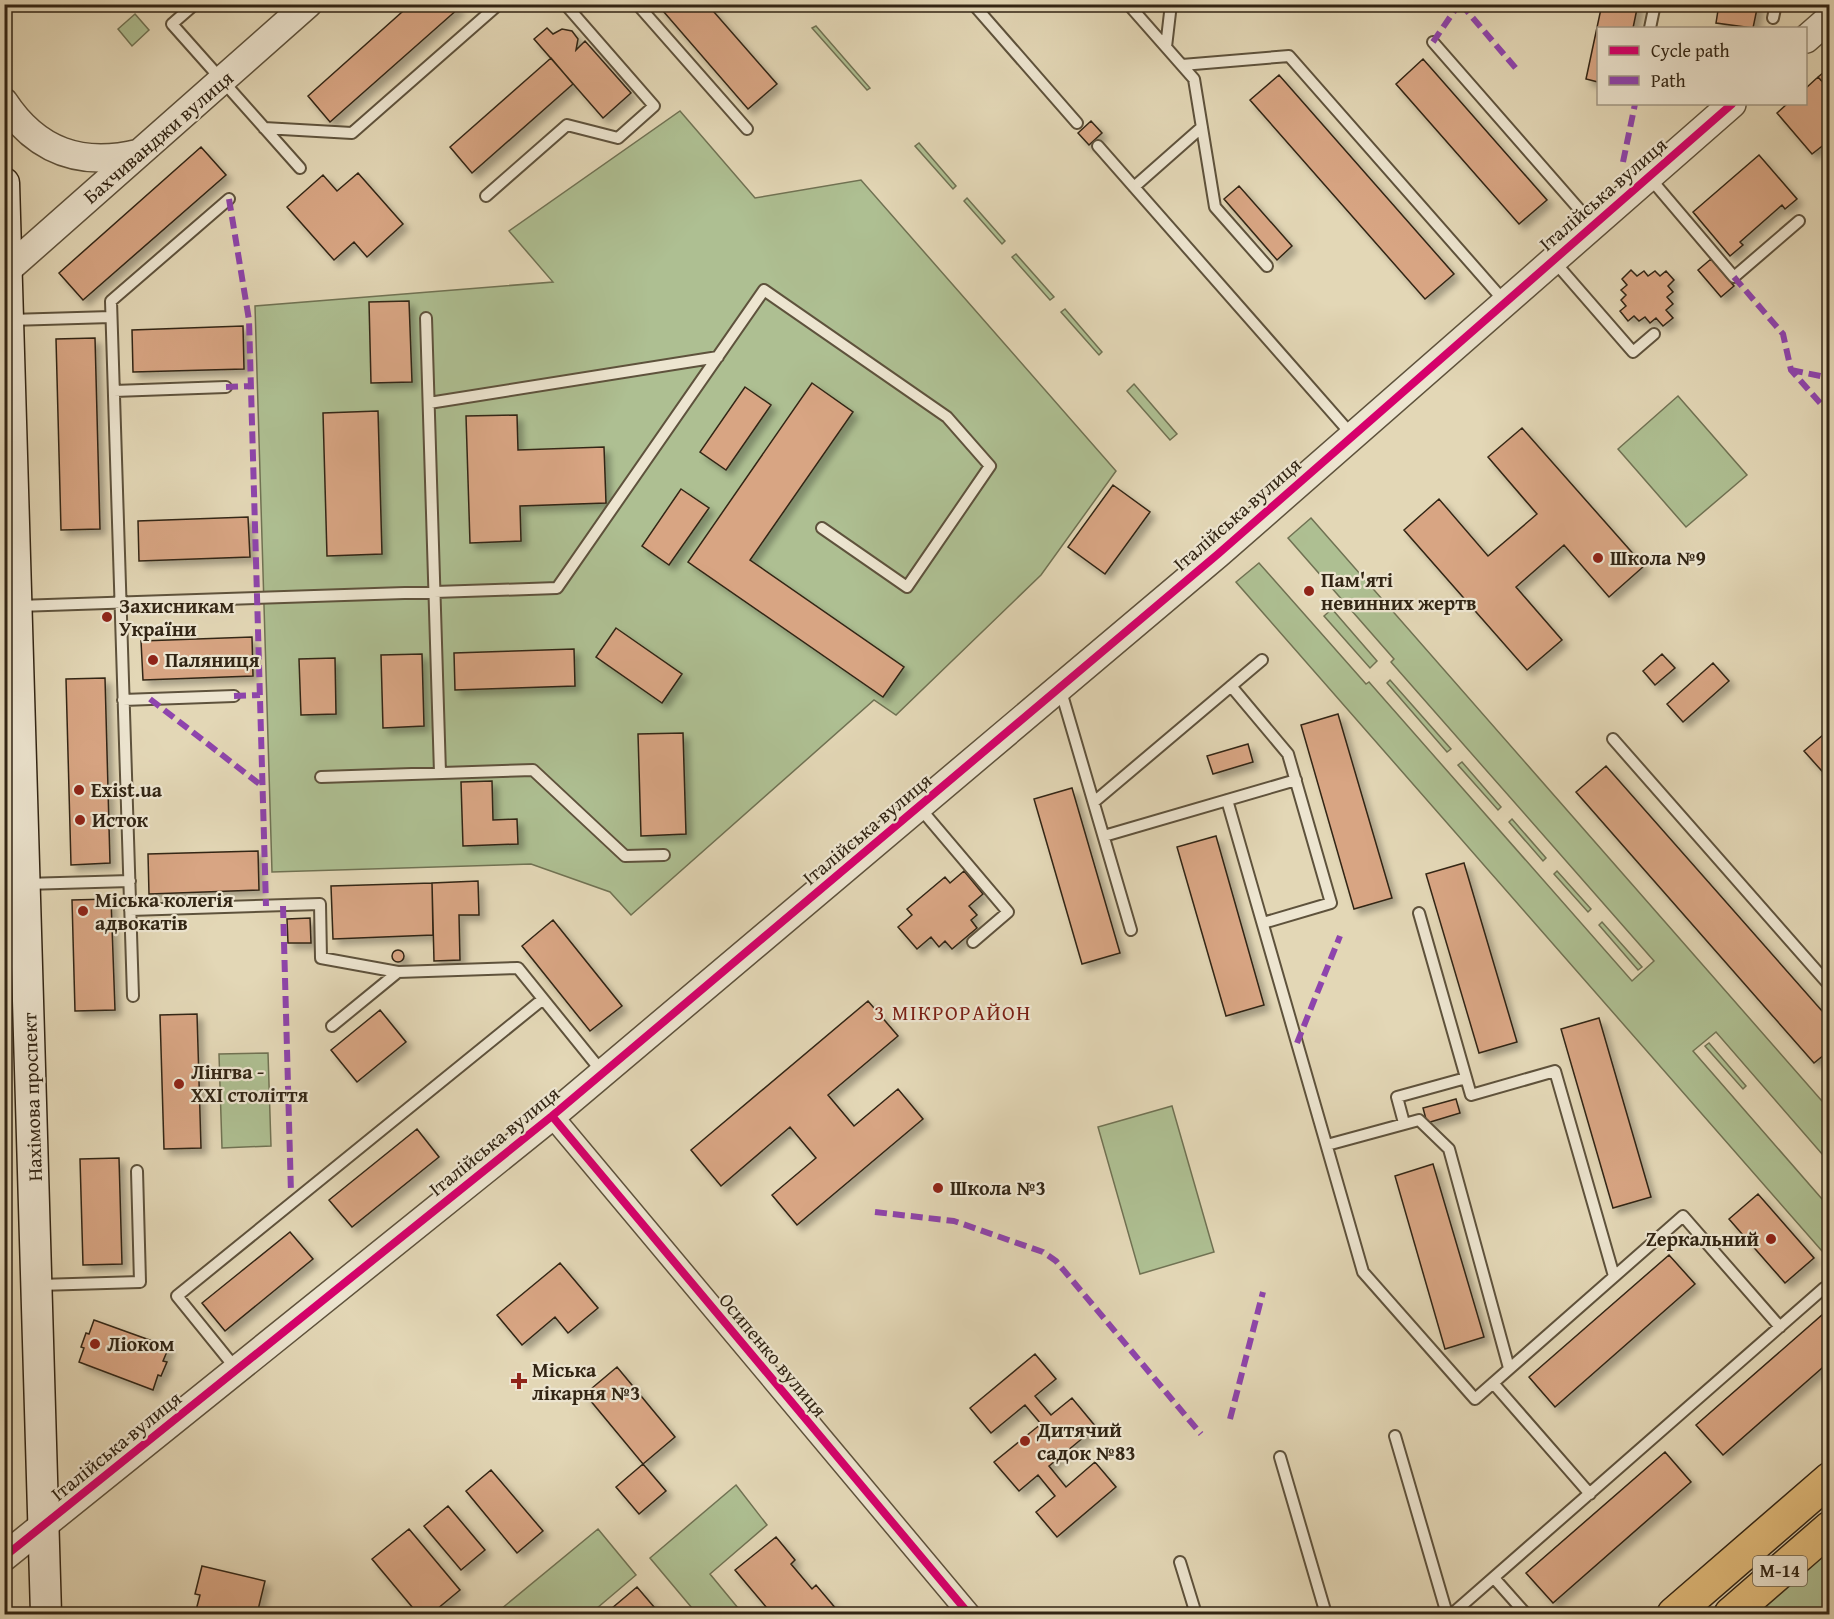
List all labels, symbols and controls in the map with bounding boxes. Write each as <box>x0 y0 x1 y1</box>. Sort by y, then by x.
legend <box>1597 27 1807 105</box>
text: Cycle path <box>1651 37 1730 64</box>
street label: Бахчиванджи вулиця <box>76 63 239 210</box>
text: Path <box>1651 67 1686 94</box>
street label: Італійська вулиця <box>1532 130 1673 257</box>
street label: Італійська вулиця <box>1166 450 1307 577</box>
place label: Школа №9 <box>1610 543 1706 572</box>
marker: Школа №9 <box>1591 551 1605 565</box>
place label: Пам'яті невинних жертв <box>1321 565 1476 617</box>
marker: Пам'яті невинних жертв <box>1302 584 1316 598</box>
place label: Захисникам України <box>119 591 234 643</box>
marker: Захисникам України <box>100 610 114 624</box>
place label: Паляниця <box>165 645 260 674</box>
marker: Паляниця <box>146 653 160 667</box>
street label: Італійська вулиця <box>796 766 938 891</box>
place label: Exist.ua <box>91 775 163 804</box>
marker: Exist.ua <box>72 783 86 797</box>
place label: Исток <box>92 805 149 834</box>
marker: Исток <box>73 813 87 827</box>
place label: Міська колегія адвокатів <box>95 885 233 937</box>
marker: Міська колегія адвокатів <box>76 904 90 918</box>
district label: 3 МІКРОРАЙОН <box>874 997 1032 1028</box>
street label: Нахімова проспект <box>14 1012 49 1182</box>
place label: Лінгва - XXI століття <box>191 1057 308 1109</box>
marker: Лінгва - XXI століття <box>172 1077 186 1091</box>
street label: Італійська вулиця <box>422 1079 565 1203</box>
place label: Школа №3 <box>950 1173 1046 1202</box>
marker: Школа №3 <box>931 1181 945 1195</box>
place label: Zеркальний <box>1646 1224 1759 1253</box>
marker: Zеркальний <box>1764 1232 1778 1246</box>
street label: Осипенко вулиця <box>713 1286 834 1423</box>
place label: Ліоком <box>107 1329 174 1358</box>
marker: Ліоком <box>88 1337 102 1351</box>
place label: Міська лікарня №3 <box>532 1355 640 1407</box>
marker: Міська лікарня №3 <box>510 1372 528 1390</box>
street label: Італійська вулиця <box>44 1384 187 1508</box>
place label: Дитячий садок №83 <box>1036 1415 1136 1467</box>
marker: Дитячий садок №83 <box>1018 1434 1032 1448</box>
road number: М-14 <box>1753 1556 1807 1586</box>

